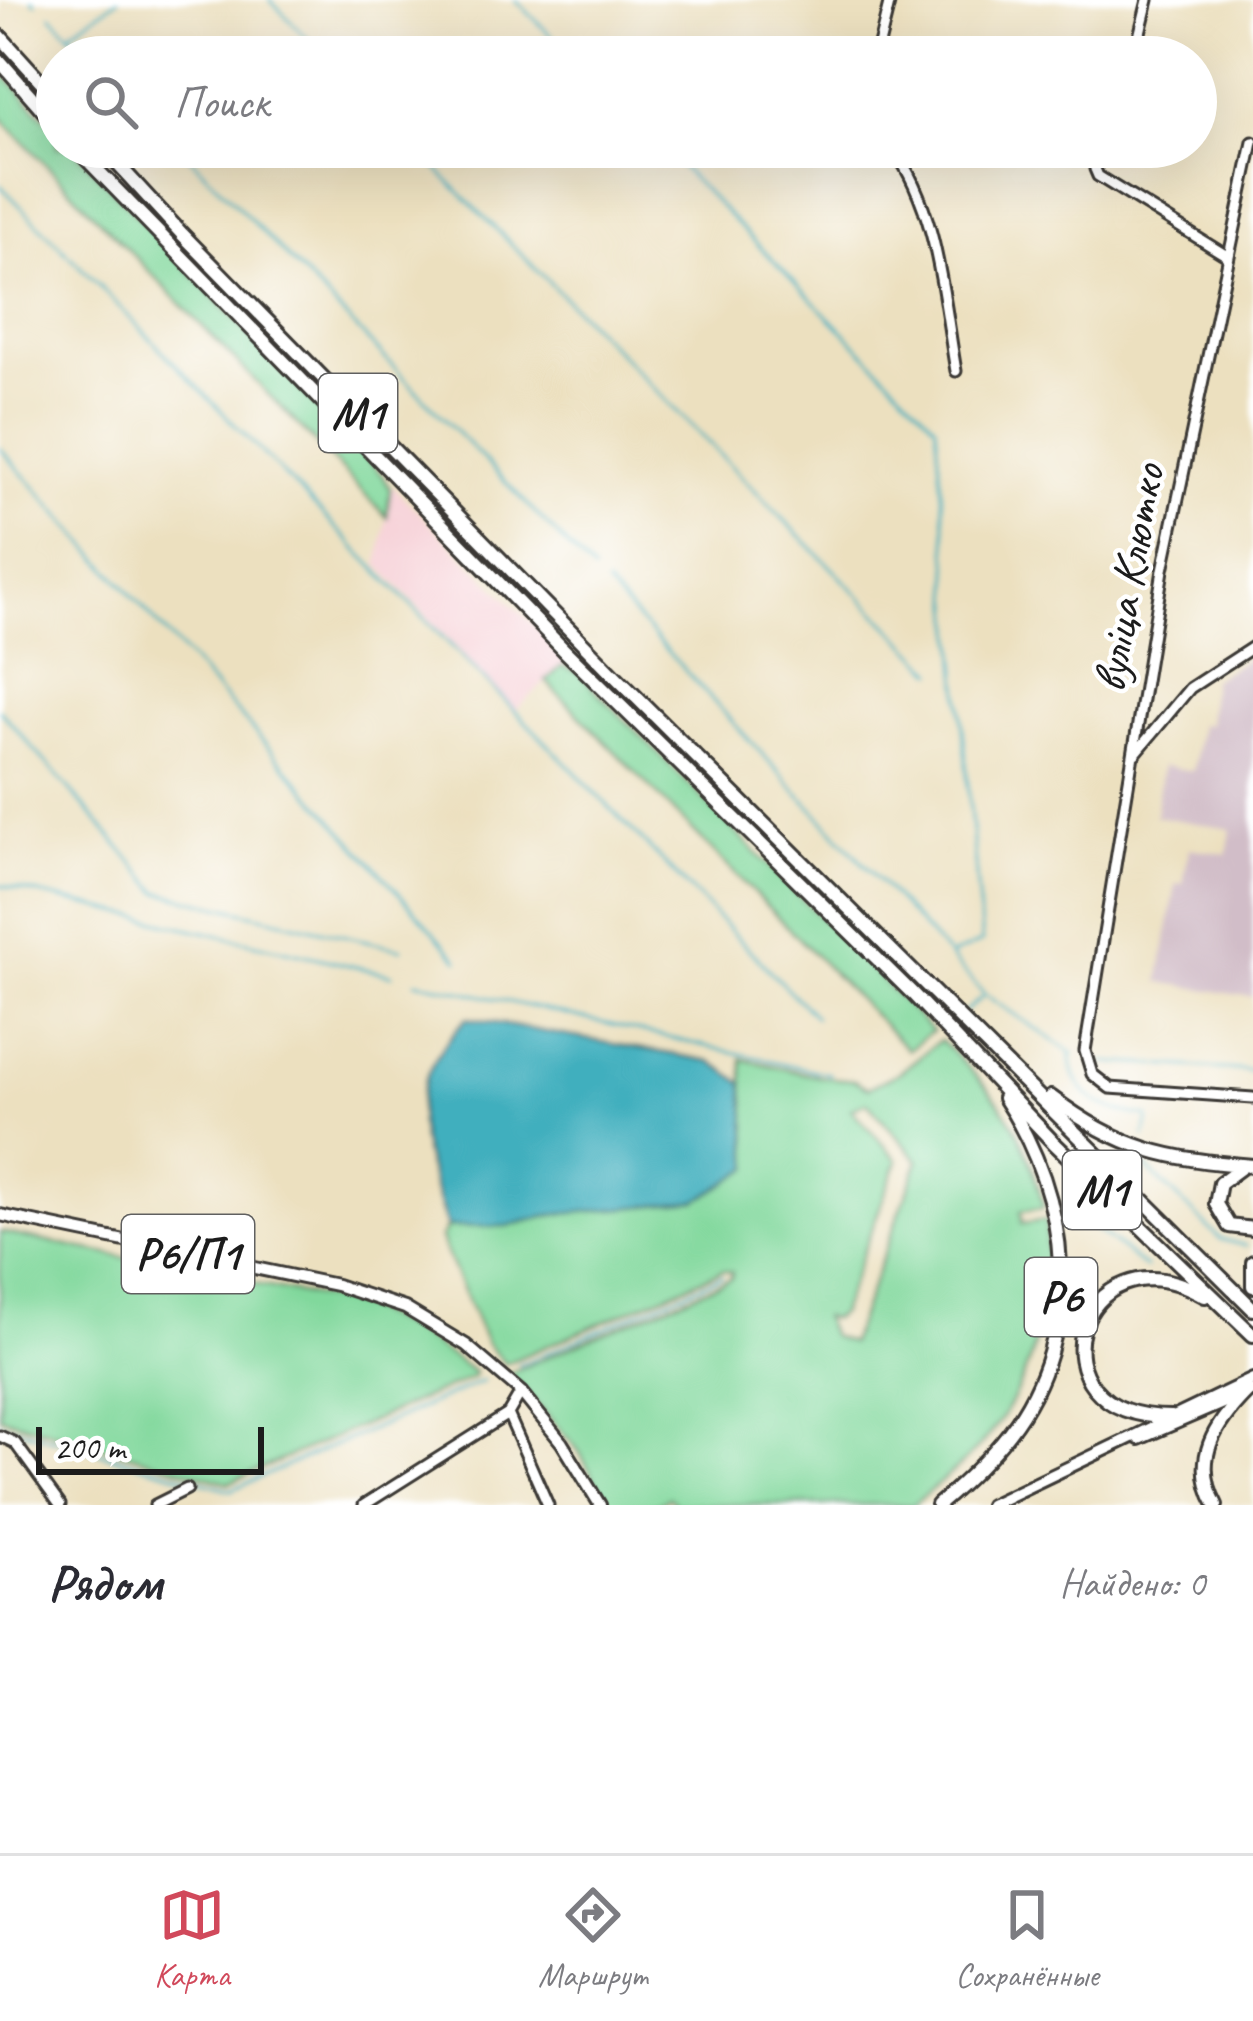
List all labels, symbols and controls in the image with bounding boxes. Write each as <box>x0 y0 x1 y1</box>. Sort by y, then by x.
search box <box>36 36 1217 168</box>
icon: search <box>78 69 144 135</box>
text: Поиск <box>174 74 269 131</box>
road number: М1 <box>319 374 397 452</box>
street label: вуліца Клютко <box>1078 458 1178 696</box>
road number: М1 <box>1063 1151 1141 1229</box>
road number: Р6/П1 <box>122 1215 254 1293</box>
road number: Р6 <box>1025 1258 1097 1336</box>
scale bar <box>36 1421 264 1474</box>
text: 200 m <box>54 1427 125 1469</box>
text: Рядом <box>48 1551 162 1615</box>
text: Найдено: 0 <box>1060 1559 1205 1608</box>
tab: Карта <box>154 1882 230 1996</box>
tab: Маршрут <box>538 1882 647 1996</box>
tab: Сохранённые <box>955 1882 1099 1996</box>

